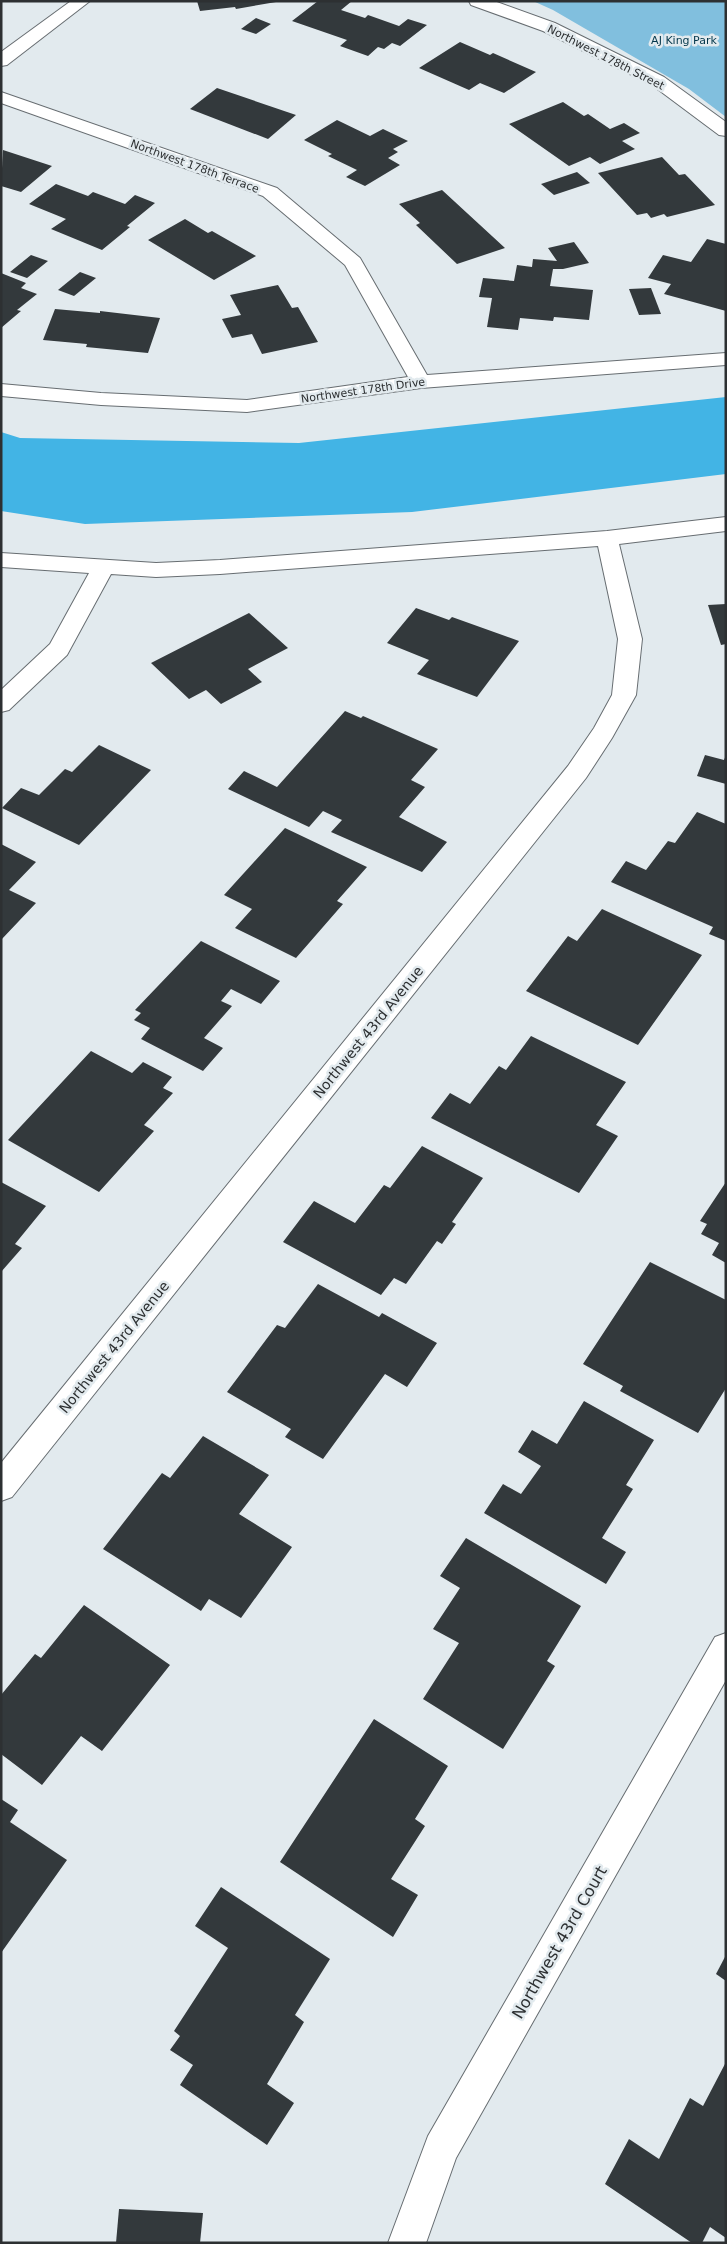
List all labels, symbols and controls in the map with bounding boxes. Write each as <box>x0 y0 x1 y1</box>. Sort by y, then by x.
street label: Northwest 178th Street <box>545 22 667 93</box>
park label: AJ King Park <box>651 34 718 47</box>
street label: Northwest 178th Terrace <box>129 137 261 196</box>
street label: Northwest 178th Drive <box>300 375 426 406</box>
street label: Northwest 43rd Avenue <box>310 963 426 1101</box>
street label: Northwest 43rd Avenue <box>56 1278 172 1416</box>
street label: Northwest 43rd Court <box>508 1862 611 2022</box>

